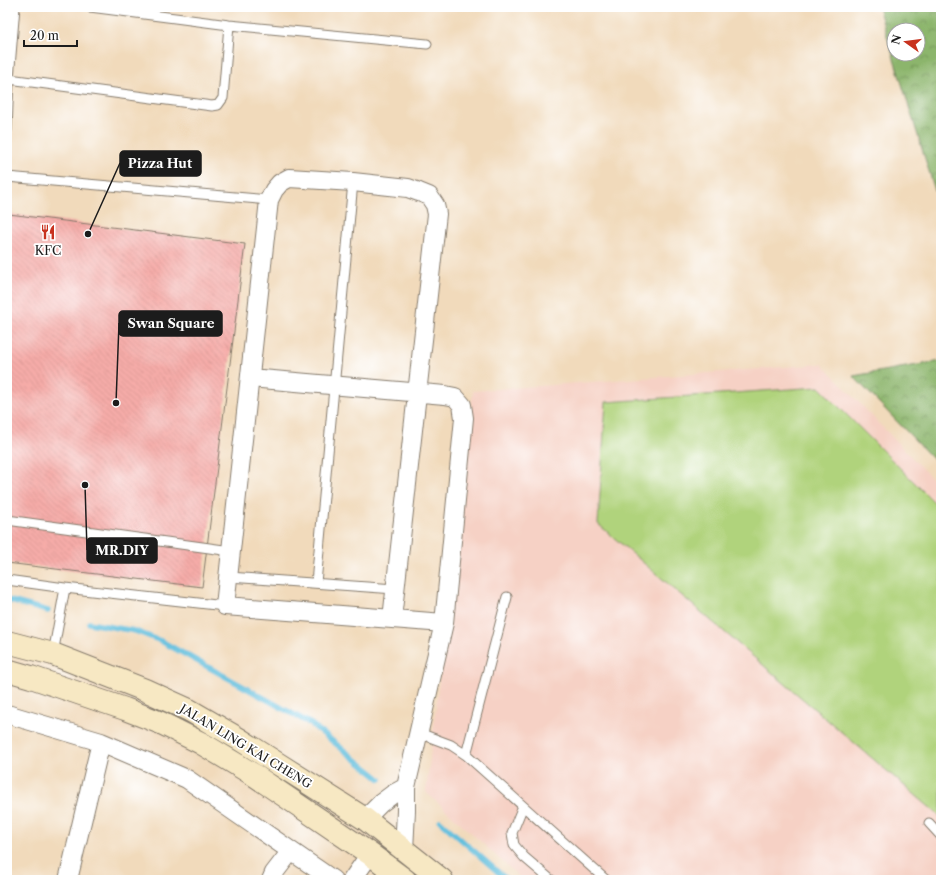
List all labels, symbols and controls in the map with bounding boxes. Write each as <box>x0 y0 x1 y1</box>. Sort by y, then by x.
scale bar <box>24 22 77 48</box>
north arrow <box>886 22 926 62</box>
text: 20 m <box>30 28 59 43</box>
text: N <box>888 33 904 46</box>
callout: Pizza Hut <box>120 151 201 176</box>
text: Pizza Hut <box>128 155 193 171</box>
restaurant icon: KFC <box>39 223 57 241</box>
place label: KFC <box>35 243 61 258</box>
callout: Swan Square <box>119 311 222 336</box>
text: Swan Square <box>128 315 215 331</box>
callout: MR.DIY <box>87 538 157 563</box>
text: MR.DIY <box>95 542 149 558</box>
street label: JALAN LING KAI CHENG <box>176 700 315 792</box>

